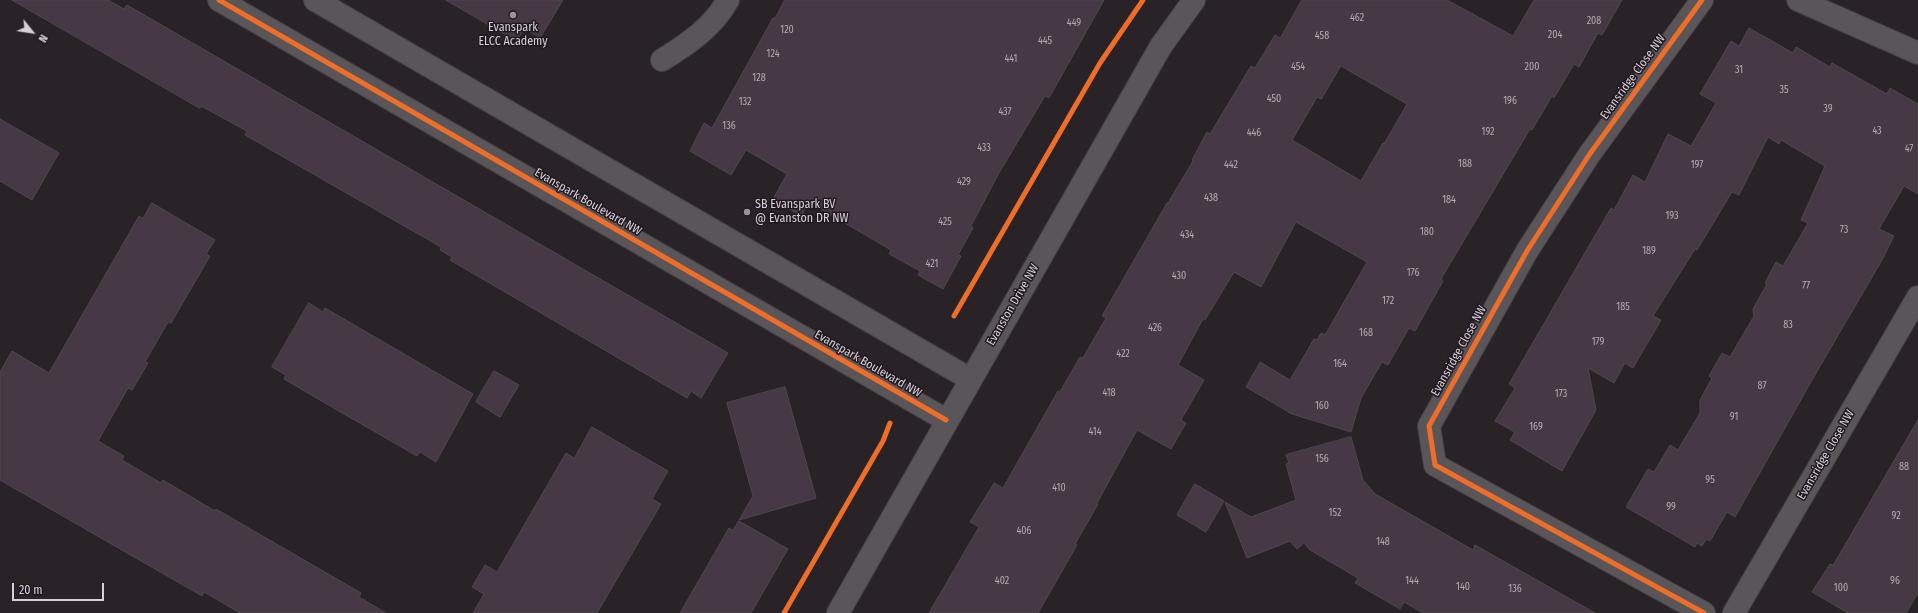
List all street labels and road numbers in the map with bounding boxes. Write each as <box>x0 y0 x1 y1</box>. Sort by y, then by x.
street label: Evansridge Close NW <box>1597 32 1669 122</box>
street label: Evanspark Boulevard NW <box>532 165 644 239</box>
street label: Evanston Drive NW <box>984 262 1042 348</box>
street label: Evansridge Close NW <box>1428 303 1490 399</box>
street label: Evanspark Boulevard NW <box>812 327 924 401</box>
street label: Evansridge Close NW <box>1794 408 1858 502</box>

